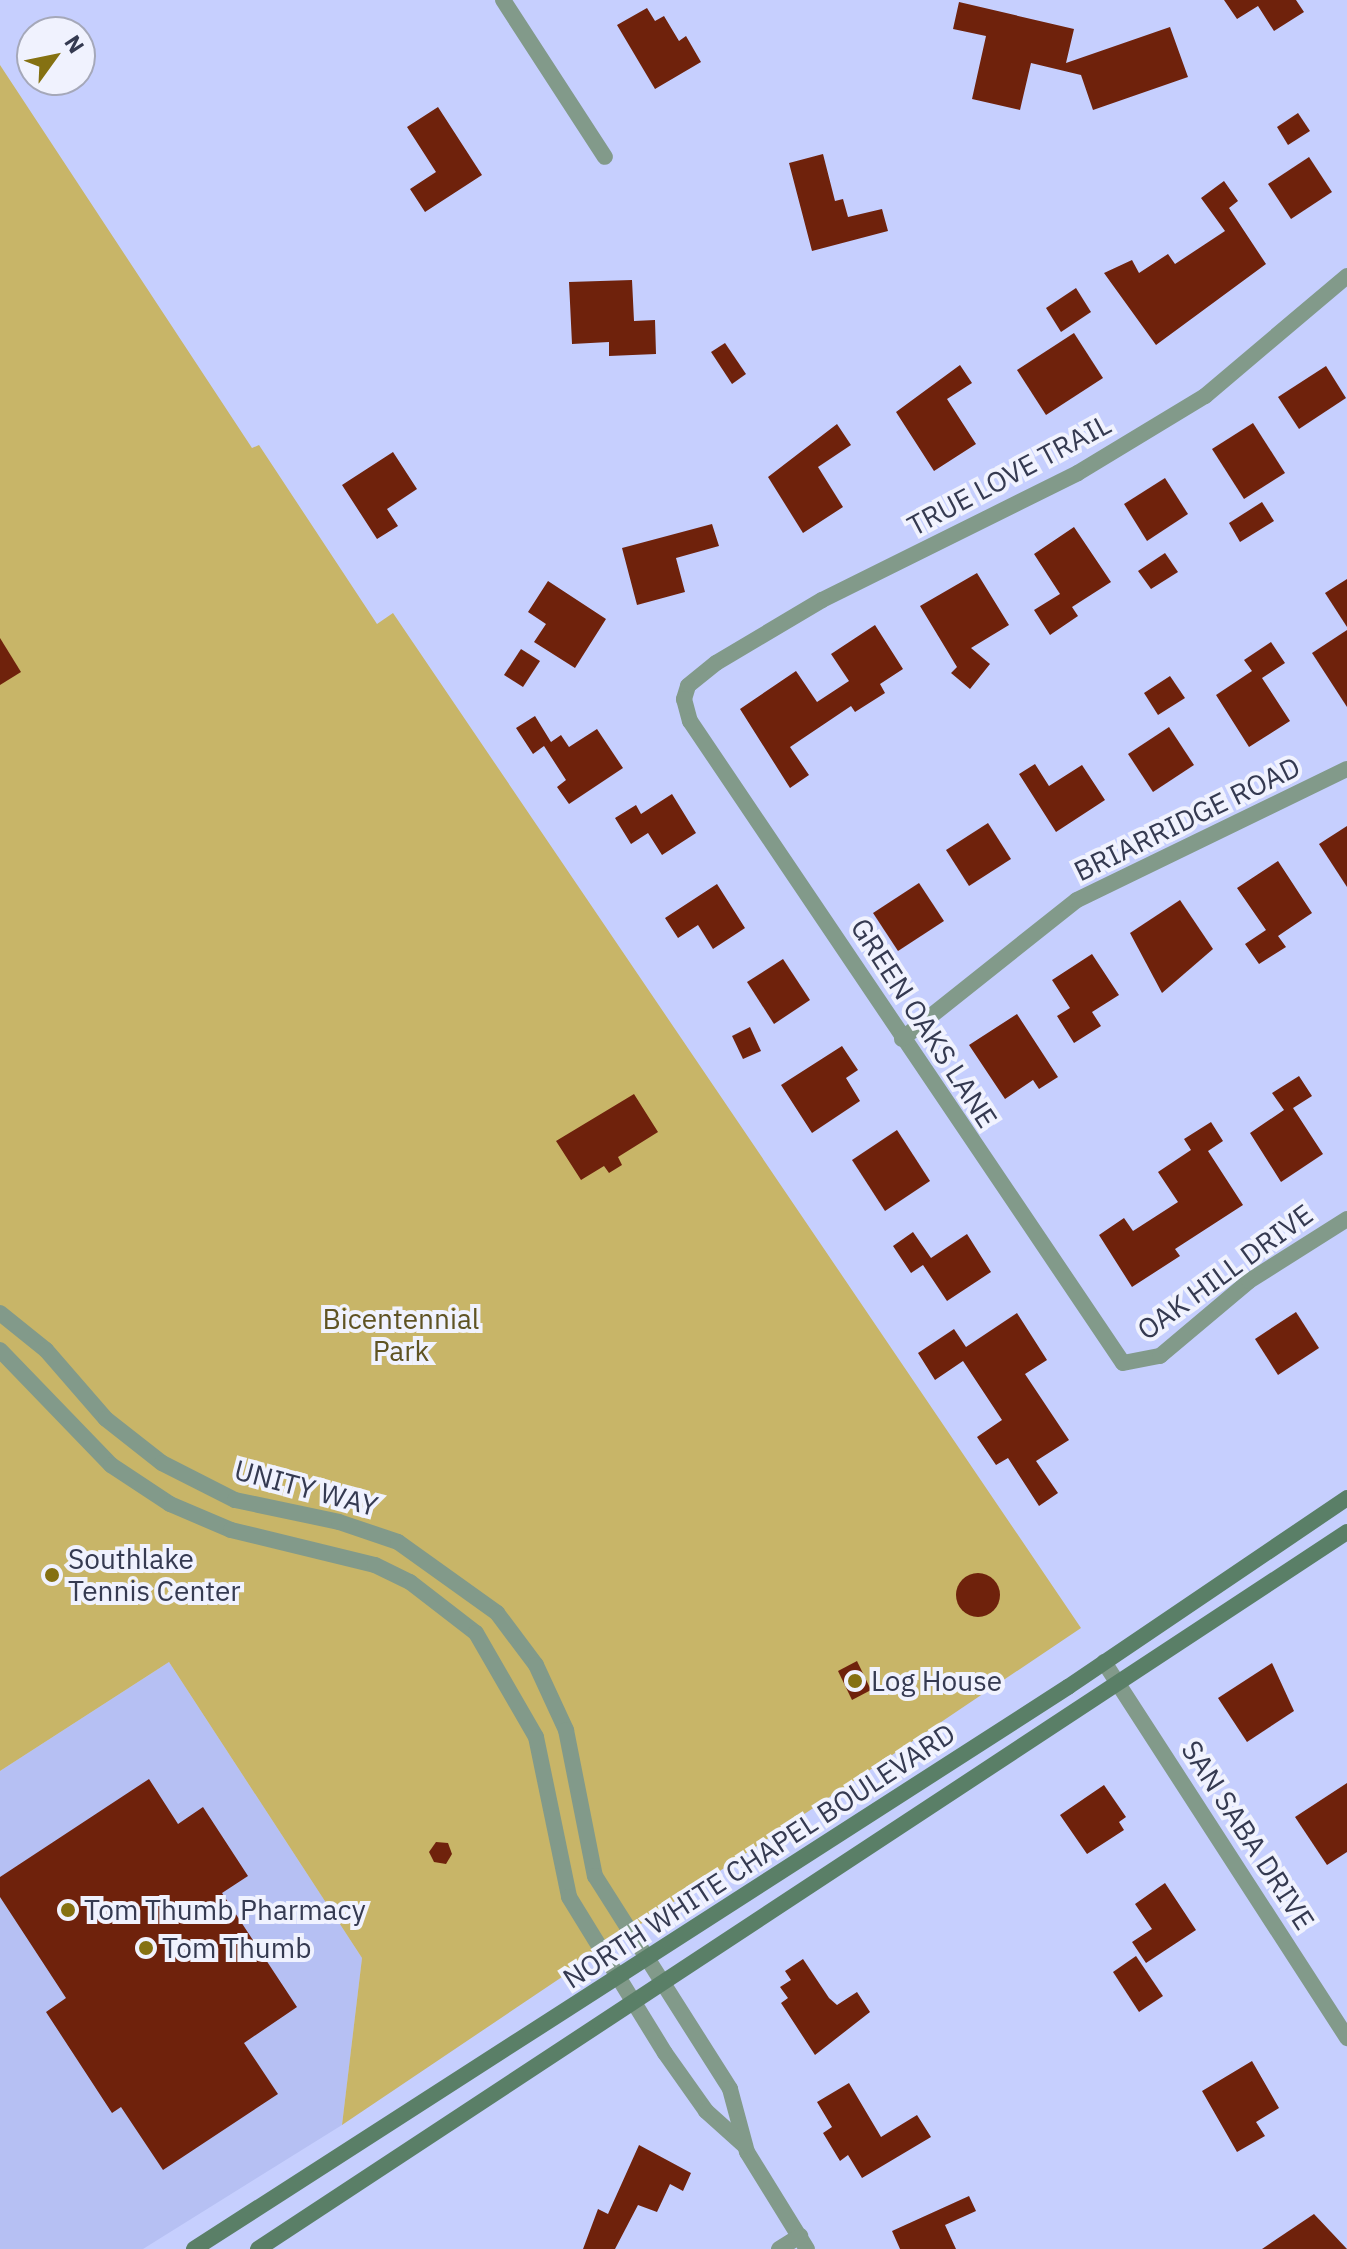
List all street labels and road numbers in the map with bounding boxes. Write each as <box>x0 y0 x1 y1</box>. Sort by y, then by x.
street label: TRUE LOVE TRAIL <box>902 407 1116 543</box>
street label: BRIARRIDGE ROAD <box>1068 750 1306 888</box>
street label: GREEN OAKS LANE <box>844 912 1004 1134</box>
street label: OAK HILL DRIVE <box>1131 1197 1319 1347</box>
street label: UNITY WAY <box>231 1453 381 1523</box>
street label: NORTH WHITE CHAPEL BOULEVARD <box>557 1716 961 1996</box>
street label: SAN SABA DRIVE <box>1174 1734 1322 1936</box>

